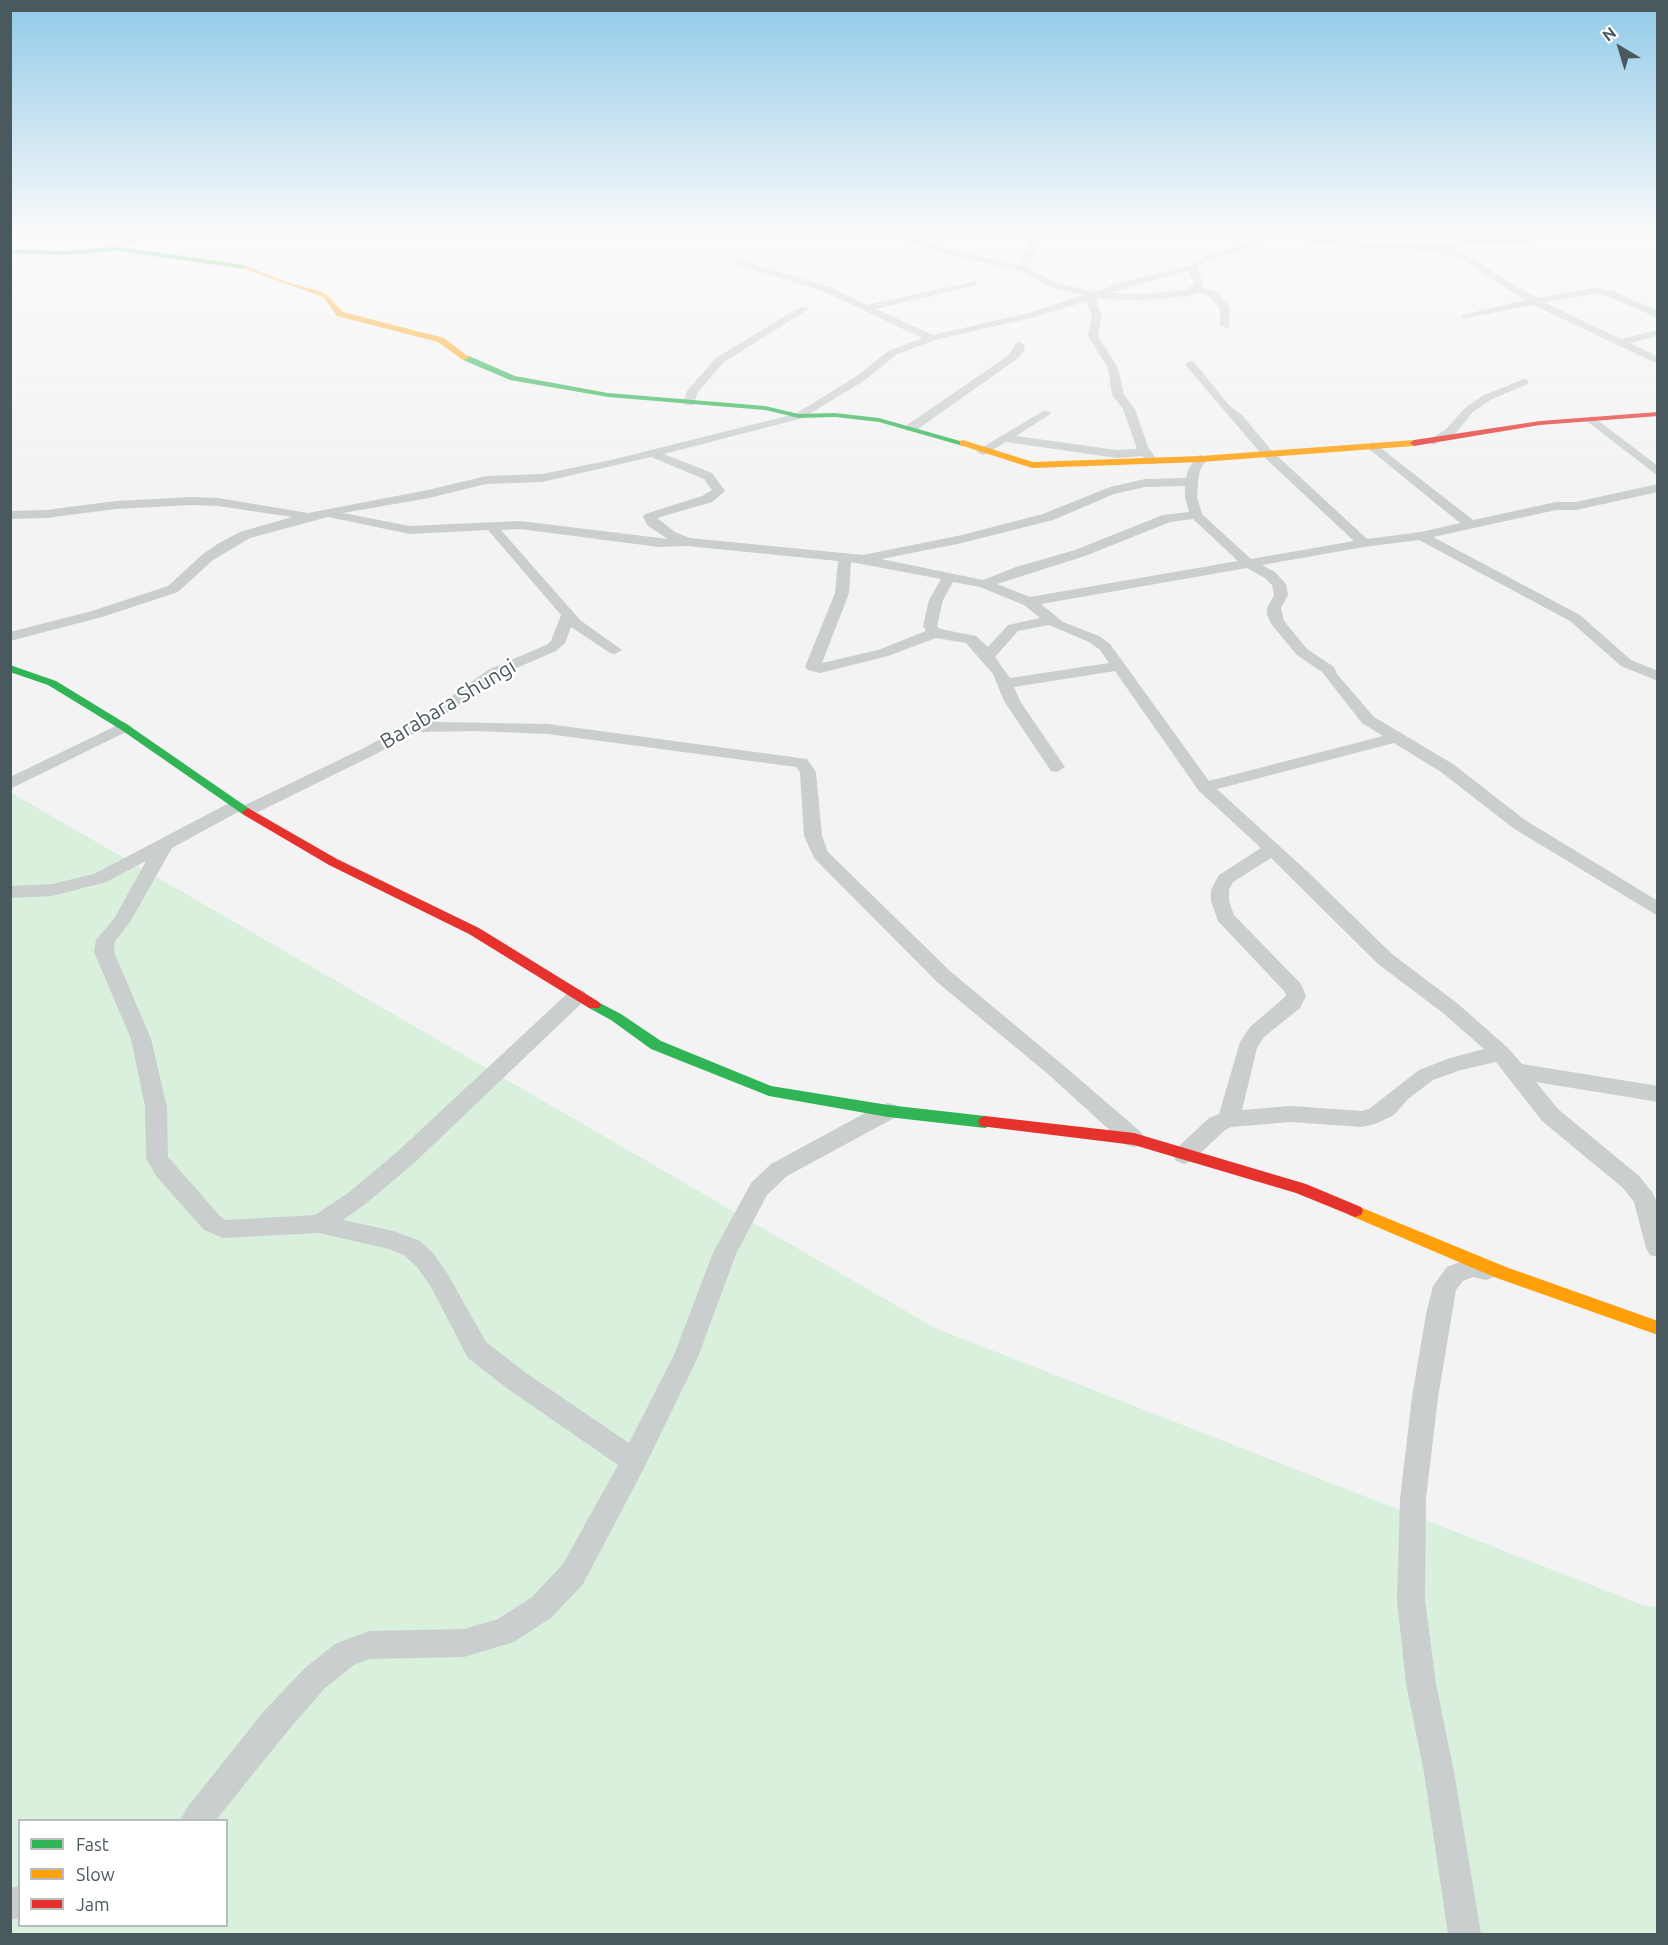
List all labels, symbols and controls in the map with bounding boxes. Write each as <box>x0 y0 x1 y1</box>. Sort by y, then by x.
north arrow <box>1590 18 1650 78</box>
text: N <box>1599 23 1619 45</box>
street label: Barabara Shungi <box>376 654 520 754</box>
legend <box>18 1819 228 1927</box>
text: Fast <box>76 1834 109 1854</box>
text: Slow <box>76 1864 115 1884</box>
text: Jam <box>76 1894 110 1914</box>

